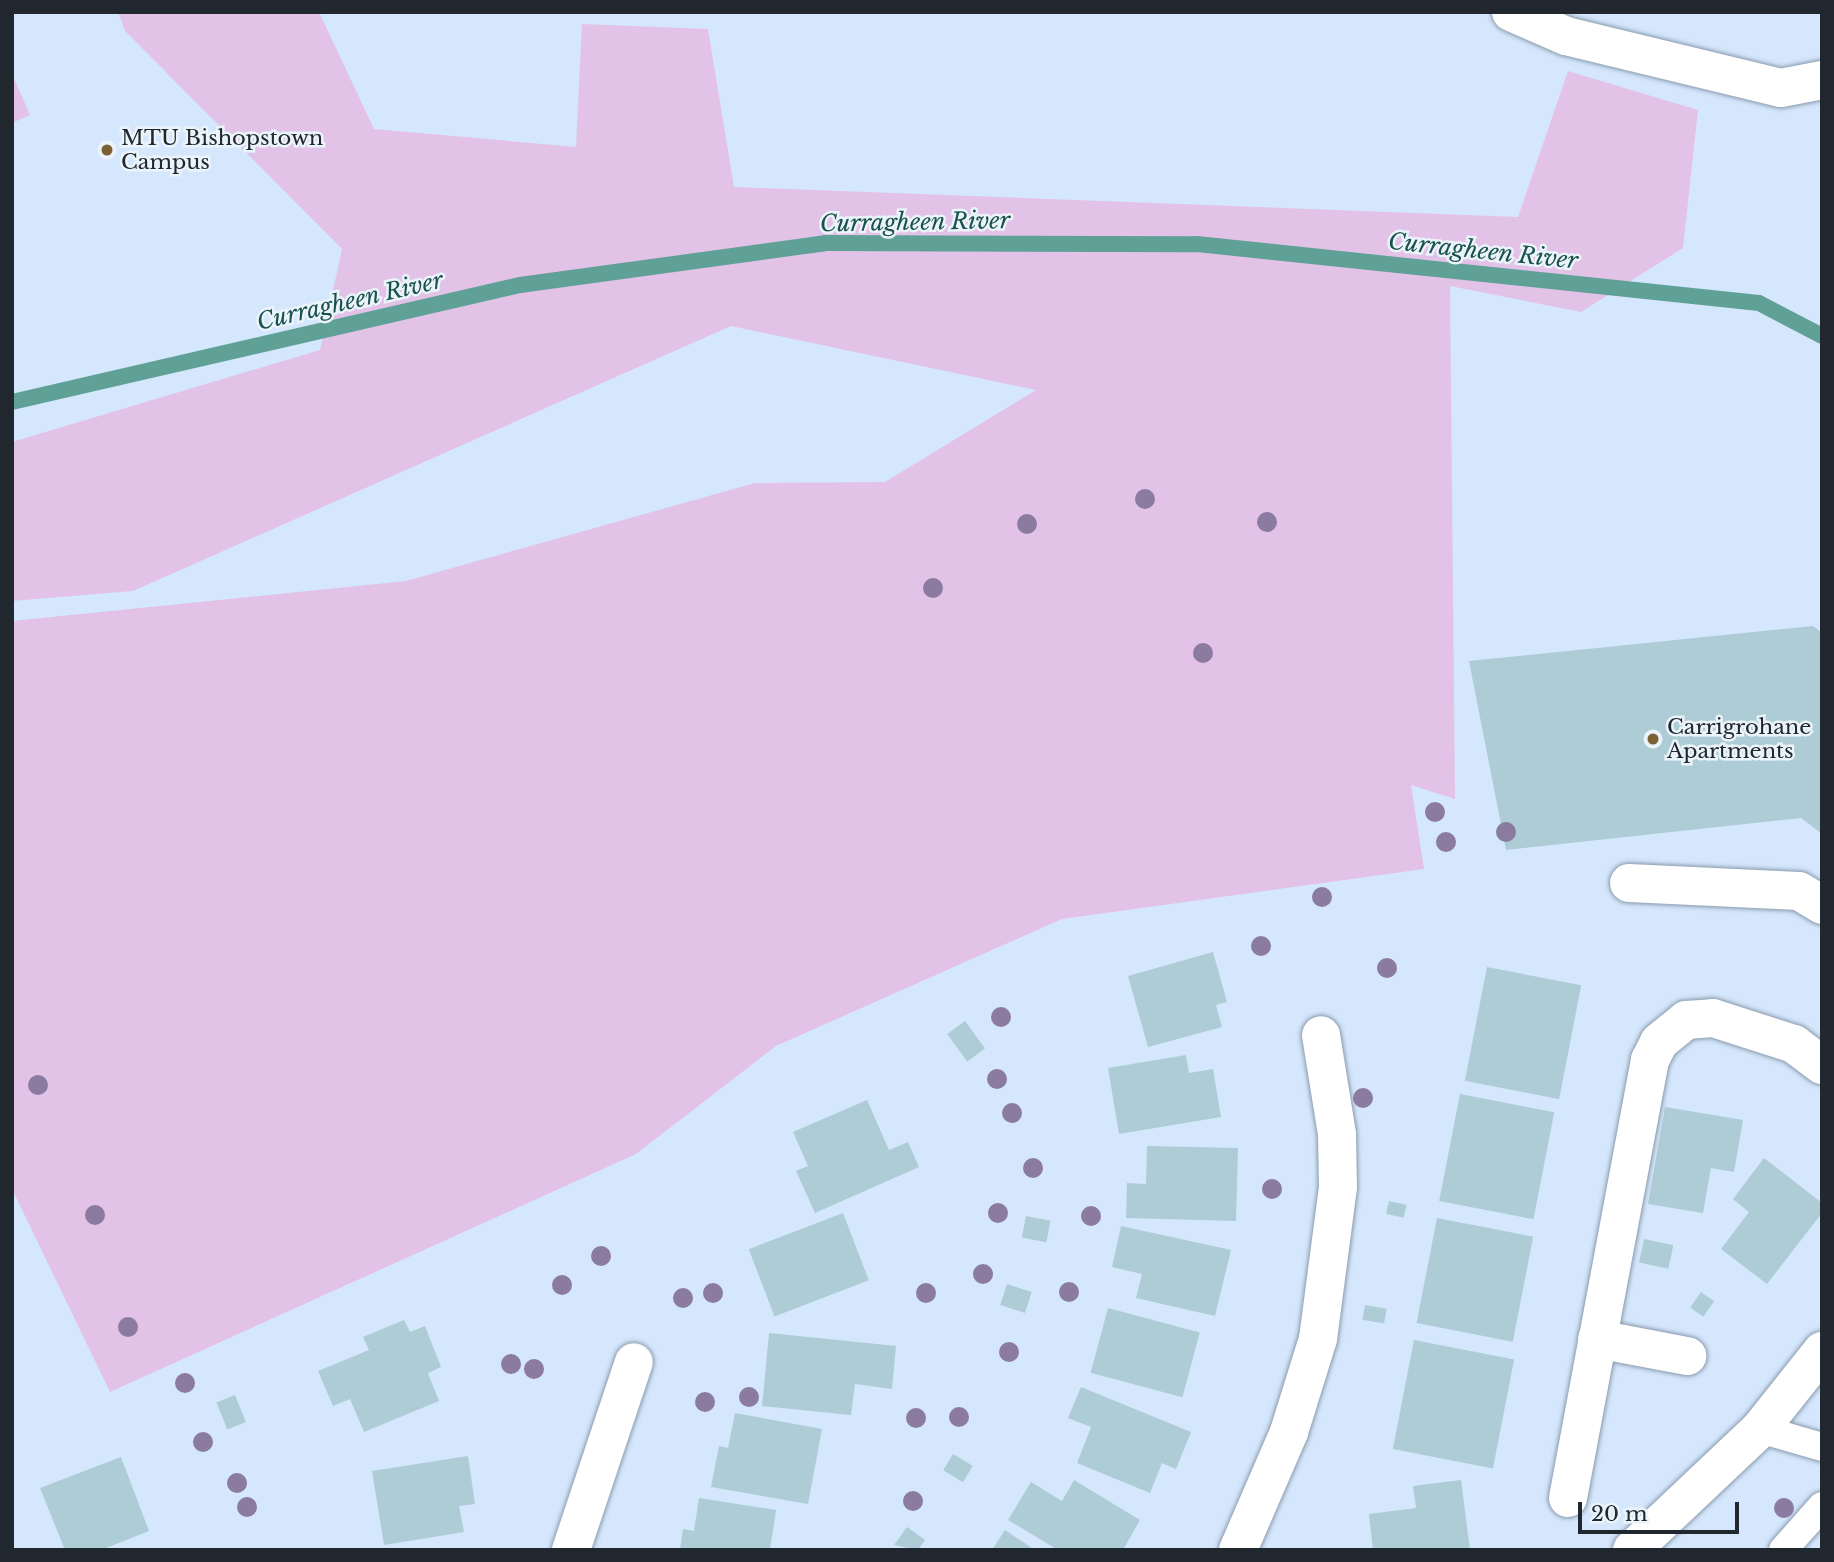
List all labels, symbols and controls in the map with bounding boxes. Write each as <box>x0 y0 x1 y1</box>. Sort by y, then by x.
place label: MTU Bishopstown Campus <box>121 125 323 175</box>
marker: MTU Bishopstown Campus <box>99 142 115 158</box>
water label: Curragheen River <box>819 207 1011 237</box>
water label: Curragheen River <box>1386 227 1580 275</box>
water label: Curragheen River <box>254 266 446 336</box>
place label: Carrigrohane Apartments <box>1667 714 1811 764</box>
marker: Carrigrohane Apartments <box>1645 731 1661 747</box>
scale bar <box>1582 1488 1743 1532</box>
text: 20 m <box>1591 1501 1648 1527</box>

